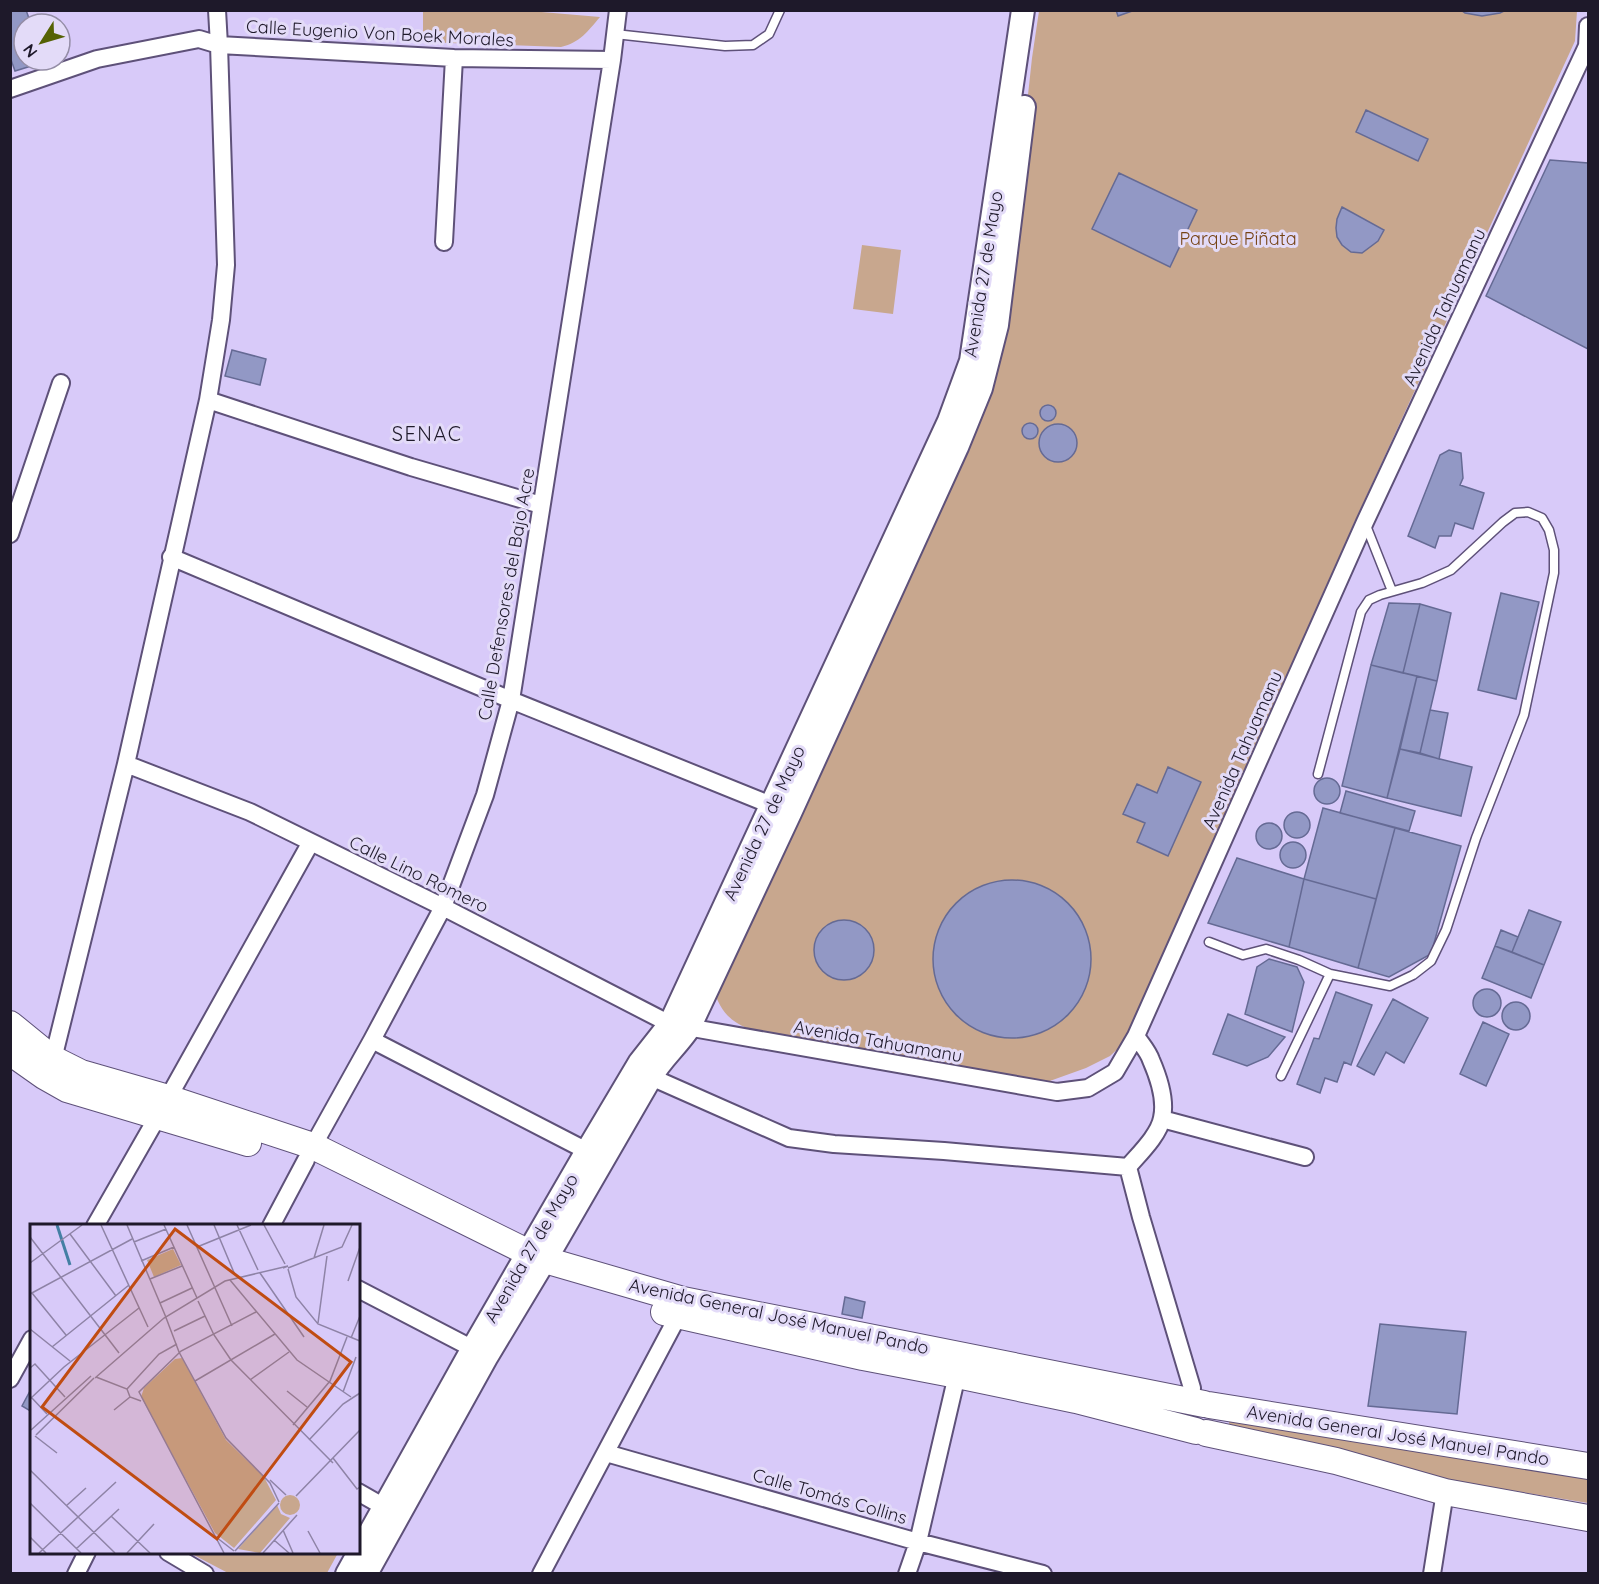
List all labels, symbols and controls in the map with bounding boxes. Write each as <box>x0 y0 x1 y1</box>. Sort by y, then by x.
north arrow <box>12 12 72 72</box>
street label: Calle Eugenio Von Boek Morales <box>246 15 514 51</box>
text: N <box>18 40 42 62</box>
street label: Avenida 27 de Mayo <box>958 189 1008 359</box>
street label: Avenida Tahuamanu <box>1397 225 1491 389</box>
park label: Parque Piñata <box>1179 227 1297 250</box>
district label: SENAC <box>392 421 462 446</box>
street label: Calle Defensores del Bajo Acre <box>472 466 540 722</box>
street label: Avenida Tahuamanu <box>1197 667 1287 833</box>
street label: Avenida 27 de Mayo <box>718 742 810 904</box>
street label: Calle Lino Romero <box>346 830 492 918</box>
street label: Avenida Tahuamanu <box>792 1015 964 1067</box>
street label: Avenida 27 de Mayo <box>479 1169 583 1327</box>
inset map <box>30 1224 360 1554</box>
street label: Avenida General José Manuel Pando <box>627 1273 931 1359</box>
street label: Avenida General José Manuel Pando <box>1245 1400 1551 1470</box>
street label: Calle Tomás Collins <box>750 1463 910 1529</box>

